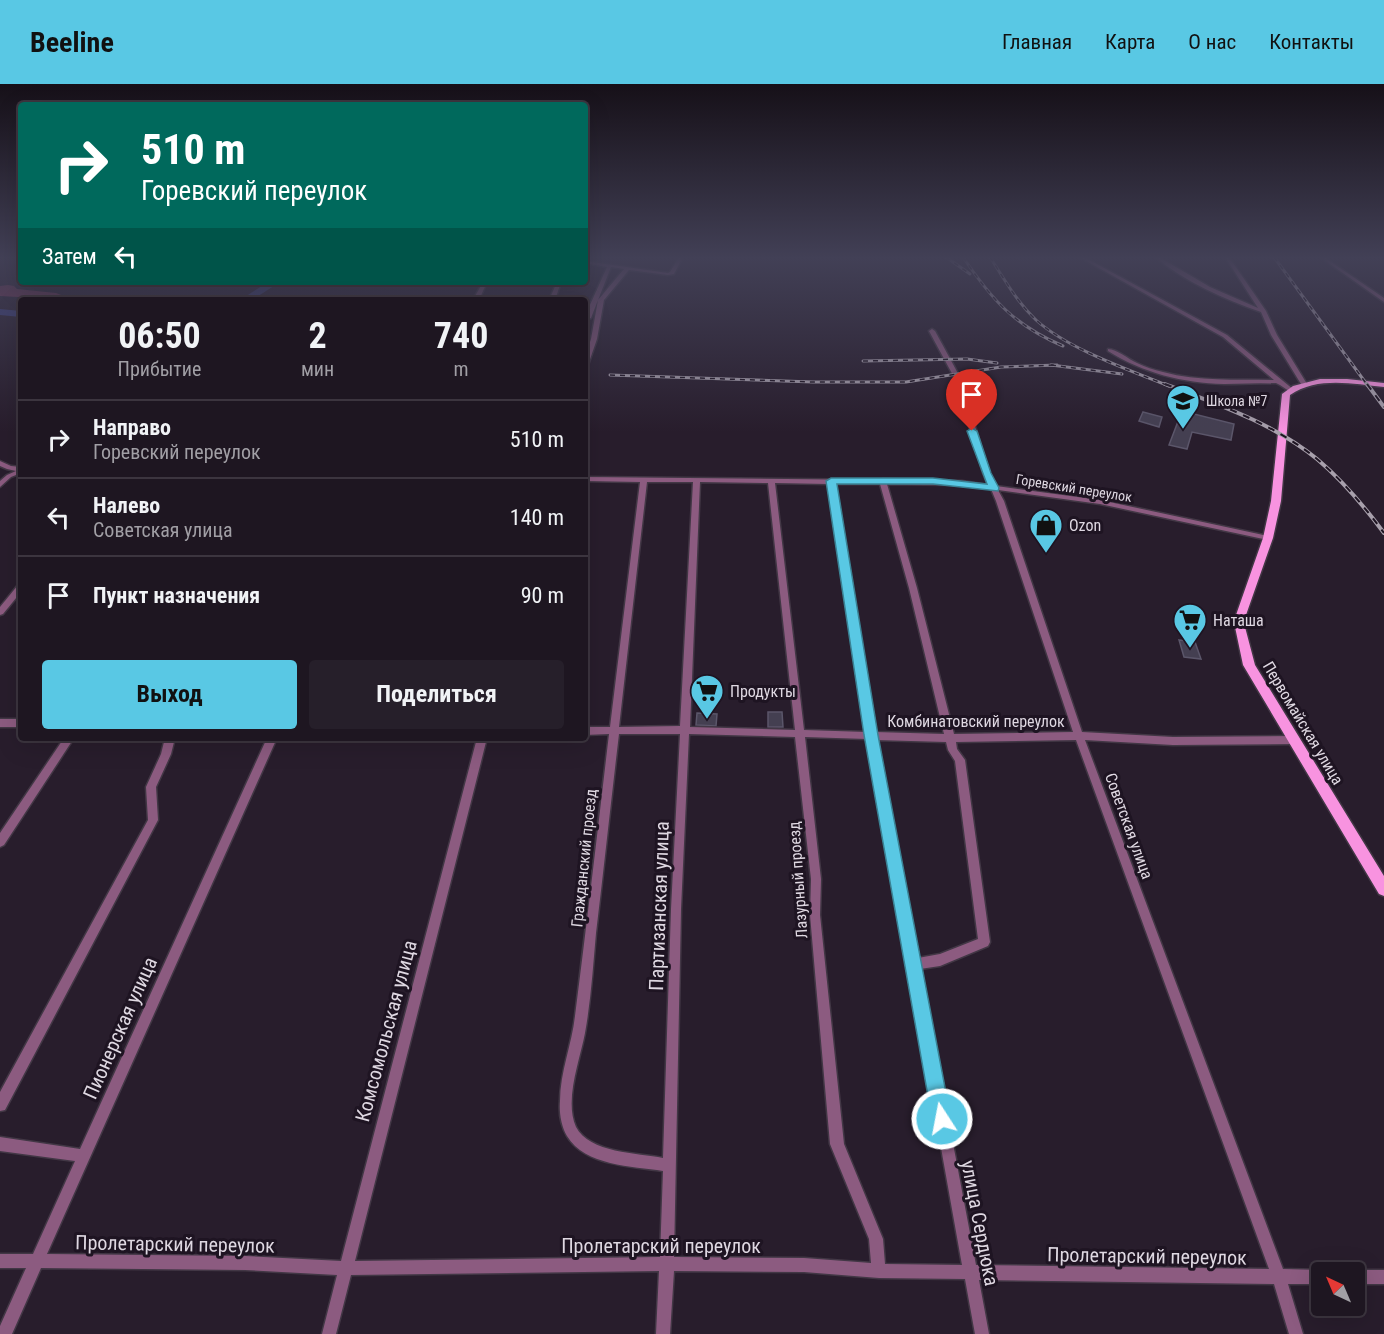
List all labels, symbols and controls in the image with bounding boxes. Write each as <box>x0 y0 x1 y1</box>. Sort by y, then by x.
text: Beeline <box>30 26 114 59</box>
text: Главная <box>1002 30 1072 54</box>
text: Карта <box>1105 30 1155 54</box>
text: О нас <box>1188 30 1236 54</box>
text: Контакты <box>1269 30 1354 54</box>
text: 510 m <box>141 125 246 174</box>
icon: right <box>42 126 120 204</box>
text: Горевский переулок <box>141 175 367 207</box>
icon: left <box>109 240 142 273</box>
text: Затем <box>42 244 97 269</box>
text: 06:50 <box>118 315 201 357</box>
text: 2 <box>308 315 327 357</box>
text: 740 <box>434 315 488 357</box>
text: Прибытие <box>118 357 201 381</box>
text: мин <box>301 357 334 381</box>
text: m <box>454 357 469 381</box>
pin <box>946 369 997 431</box>
icon: arrive <box>955 378 988 411</box>
school or university icon: Школа №7 <box>1165 383 1201 430</box>
place label: Школа №7 <box>1206 393 1267 409</box>
text: Направо <box>93 415 171 440</box>
icon: right <box>42 423 75 456</box>
text: 510 m <box>510 427 564 452</box>
text: Горевский переулок <box>93 440 261 464</box>
street label: Горевский переулок <box>1015 471 1133 505</box>
text: Налево <box>93 493 160 518</box>
icon: left <box>42 501 75 534</box>
text: 140 m <box>510 505 564 530</box>
shop icon: Ozon <box>1028 507 1064 554</box>
place label: Ozon <box>1069 516 1101 535</box>
text: Советская улица <box>93 518 233 542</box>
icon: arrive <box>42 579 75 612</box>
text: Пункт назначения <box>93 583 260 608</box>
text: 90 m <box>521 583 564 608</box>
supermarket icon: Наташа <box>1172 602 1208 649</box>
place label: Наташа <box>1213 611 1264 630</box>
street label: Первомайская улица <box>1259 658 1347 788</box>
button: Выход <box>42 660 297 729</box>
button: Поделиться <box>309 660 564 729</box>
supermarket icon: Продукты <box>689 673 725 720</box>
place label: Продукты <box>730 682 796 701</box>
street label: Комбинатовский переулок <box>887 712 1065 731</box>
street label: Советская улица <box>1101 770 1157 882</box>
street label: Гражданский проезд <box>567 787 601 928</box>
street label: Лазурный проезд <box>784 820 812 939</box>
street label: Партизанская улица <box>644 821 674 991</box>
street label: Комсомольская улица <box>350 938 422 1124</box>
street label: Пионерская улица <box>78 953 162 1103</box>
position arrow <box>910 1087 974 1151</box>
street label: улица Сердюка <box>956 1158 1004 1288</box>
street label: Пролетарский переулок <box>75 1230 275 1258</box>
street label: Пролетарский переулок <box>561 1234 761 1258</box>
street label: Пролетарский переулок <box>1047 1242 1247 1270</box>
north arrow <box>1311 1262 1365 1316</box>
map controls <box>1311 1262 1365 1316</box>

